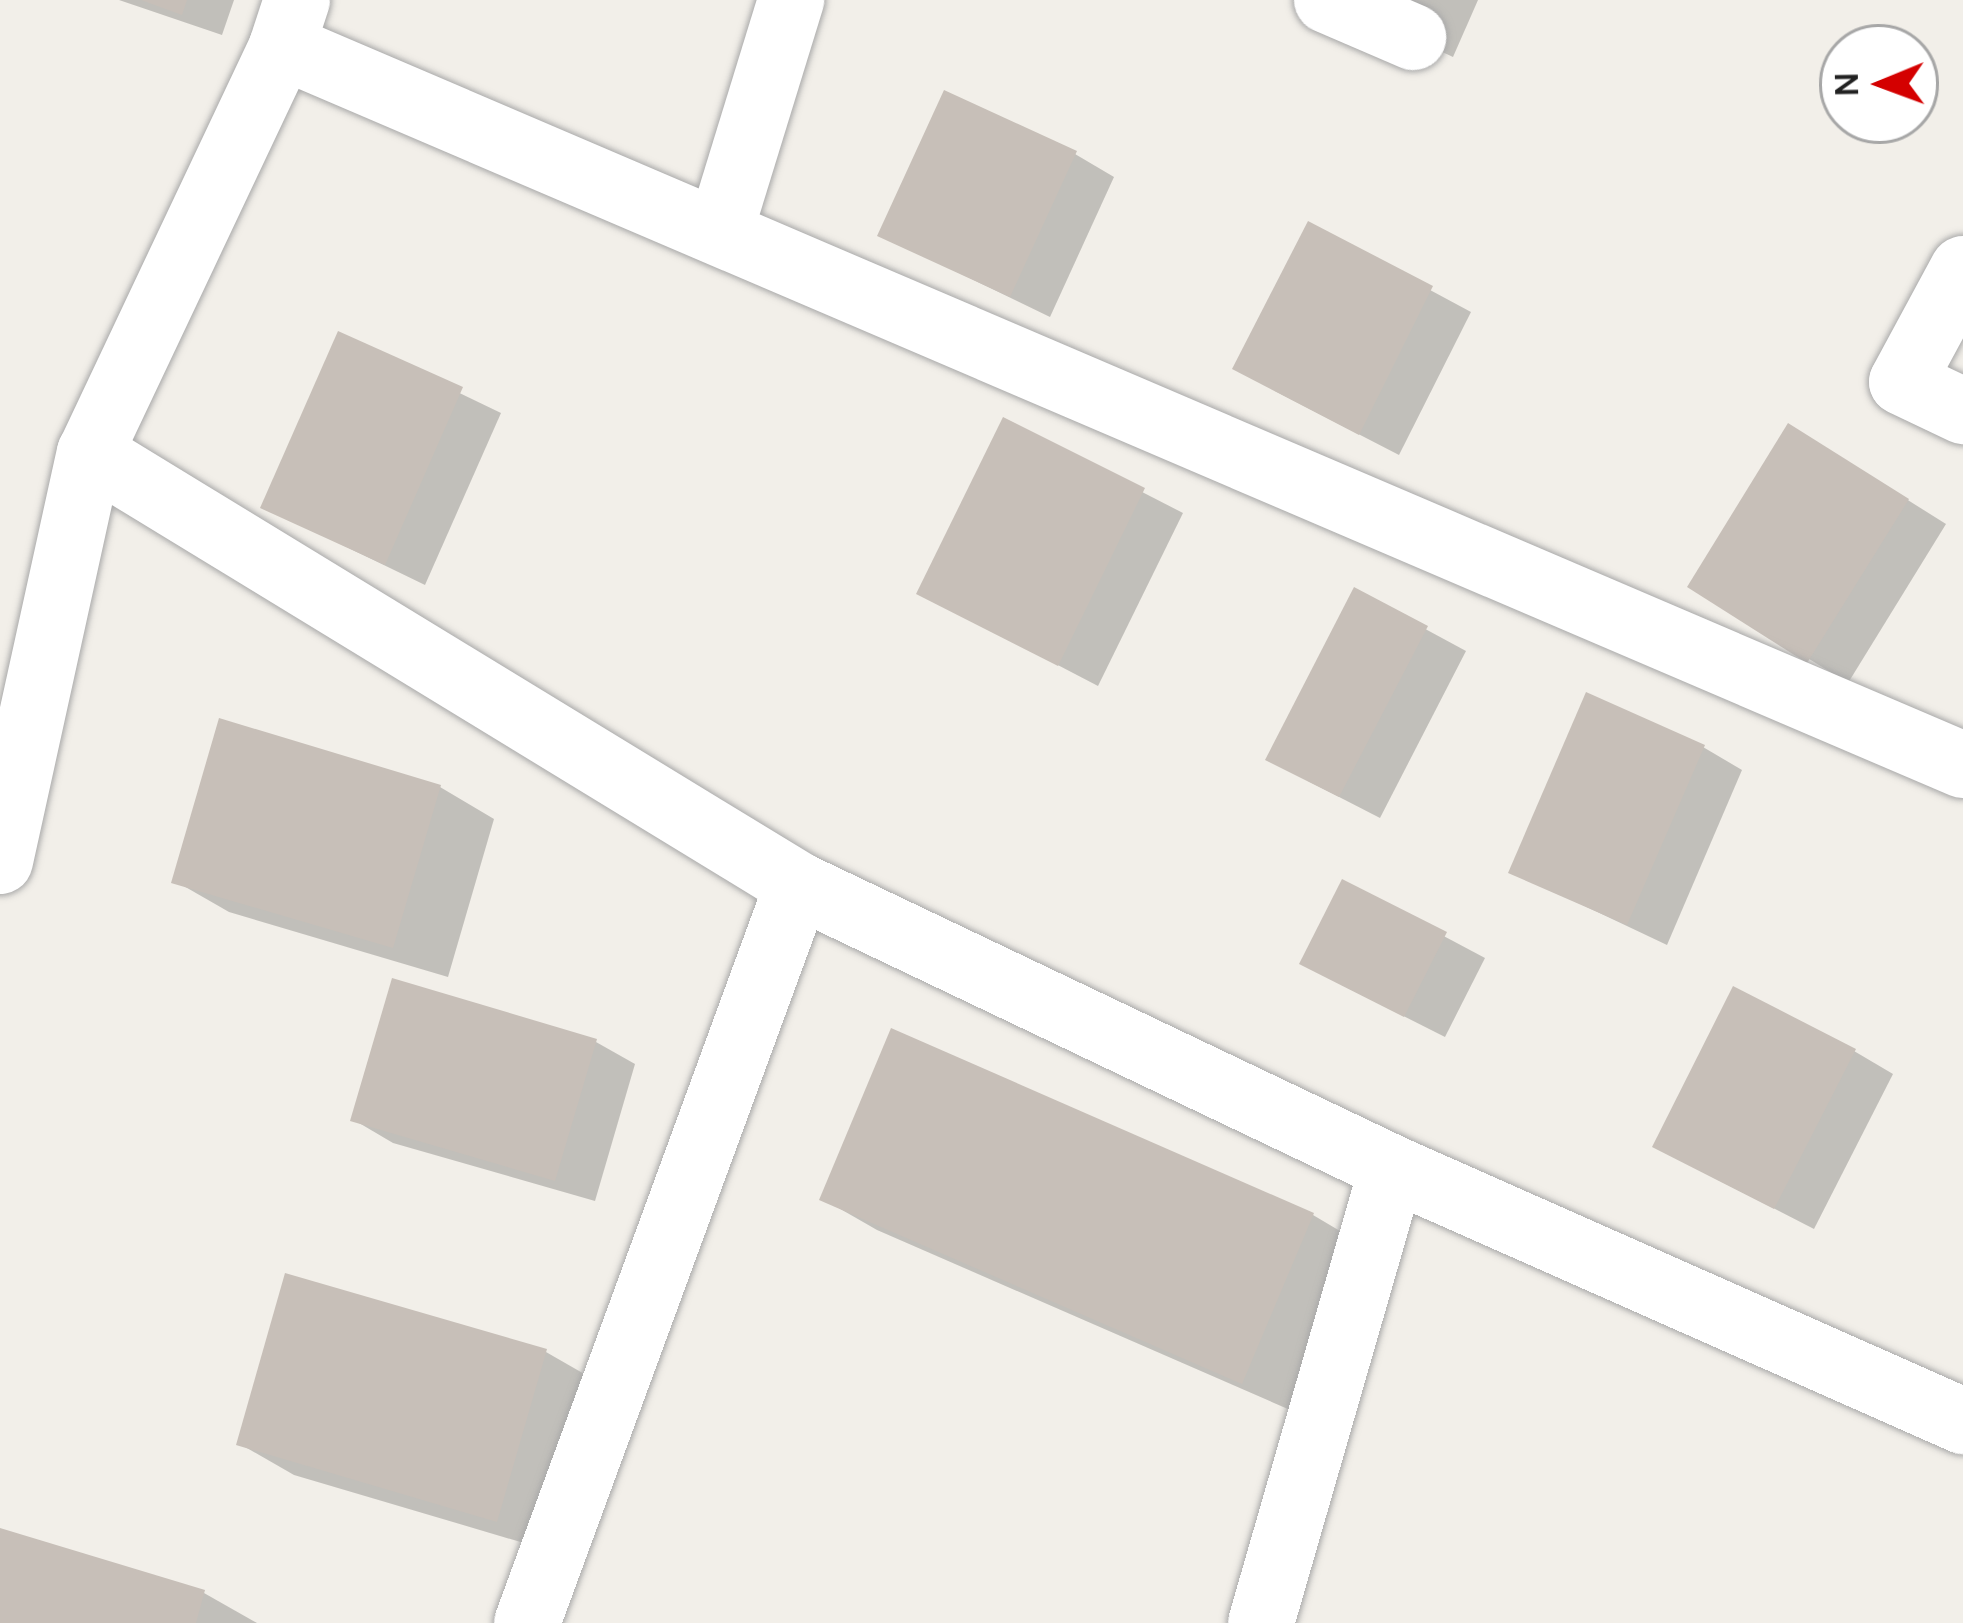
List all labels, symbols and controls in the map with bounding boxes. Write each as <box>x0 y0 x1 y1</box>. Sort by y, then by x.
north arrow <box>1819 24 1939 144</box>
text: N <box>1823 72 1868 97</box>

